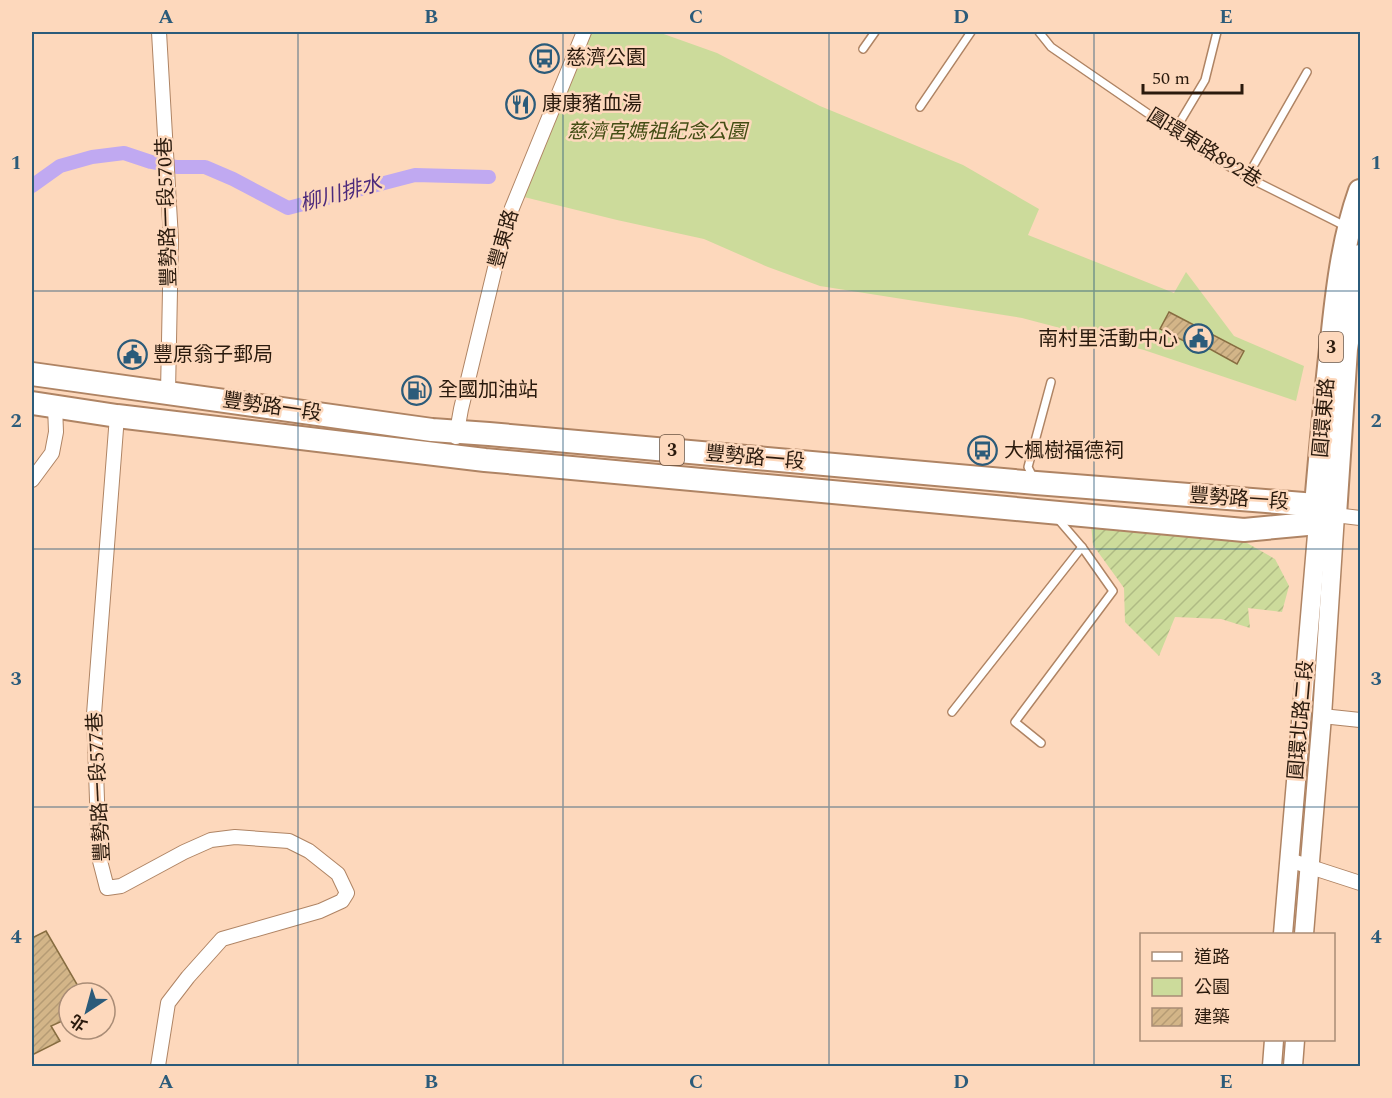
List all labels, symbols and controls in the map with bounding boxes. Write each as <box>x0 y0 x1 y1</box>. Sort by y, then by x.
text: A <box>158 2 174 32</box>
text: B <box>424 2 438 32</box>
text: C <box>689 2 703 32</box>
text: D <box>953 2 969 32</box>
text: E <box>1219 2 1233 32</box>
bus stop icon: 慈濟公園 <box>529 42 561 74</box>
place label: 慈濟公園 <box>566 43 646 73</box>
scale bar <box>1143 57 1242 95</box>
text: 50 m <box>1152 65 1190 92</box>
restaurant icon: 康康豬血湯 <box>505 88 537 120</box>
place label: 康康豬血湯 <box>542 89 642 119</box>
street label: 圓環東路892巷 <box>1141 101 1267 195</box>
park label: 慈濟宮媽祖紀念公園 <box>567 117 750 147</box>
street label: 豐勢路一段570巷 <box>149 137 185 287</box>
text: 1 <box>10 148 22 178</box>
text: 1 <box>1370 148 1382 178</box>
water label: 柳川排水 <box>296 167 387 220</box>
street label: 豐東路 <box>481 206 527 272</box>
public building icon: 南村里活動中心 <box>1183 323 1215 355</box>
place label: 南村里活動中心 <box>1038 324 1178 354</box>
road number: 3 <box>1319 332 1343 362</box>
public building icon: 豐原翁子郵局 <box>116 339 148 371</box>
place label: 豐原翁子郵局 <box>153 340 273 370</box>
fuel station icon: 全國加油站 <box>401 374 433 406</box>
place label: 全國加油站 <box>438 375 538 405</box>
street label: 圓環東路 <box>1306 377 1342 459</box>
street label: 豐勢路一段 <box>220 385 324 429</box>
text: 2 <box>10 406 22 436</box>
text: 2 <box>1370 406 1382 436</box>
road number: 3 <box>660 435 684 465</box>
bus stop icon: 大楓樹福德祠 <box>967 435 999 467</box>
place label: 大楓樹福德祠 <box>1004 436 1124 466</box>
street label: 豐勢路一段 <box>704 439 806 477</box>
street label: 豐勢路一段 <box>1188 481 1290 517</box>
street label: 圓環北路二段 <box>1281 659 1321 781</box>
text: 3 <box>10 664 22 694</box>
text: 3 <box>1370 664 1382 694</box>
street label: 豐勢路一段577巷 <box>80 711 118 863</box>
text: 4 <box>10 922 22 952</box>
text: 4 <box>1370 922 1382 952</box>
legend <box>1140 933 1335 1041</box>
text: 道路 <box>1194 944 1230 971</box>
text: 公園 <box>1194 974 1230 1001</box>
north arrow <box>57 981 117 1041</box>
text: 建築 <box>1194 1004 1230 1031</box>
text: 北 <box>65 1008 92 1037</box>
text: A <box>158 1067 174 1097</box>
text: B <box>424 1067 438 1097</box>
text: C <box>689 1067 703 1097</box>
text: D <box>953 1067 969 1097</box>
text: E <box>1219 1067 1233 1097</box>

